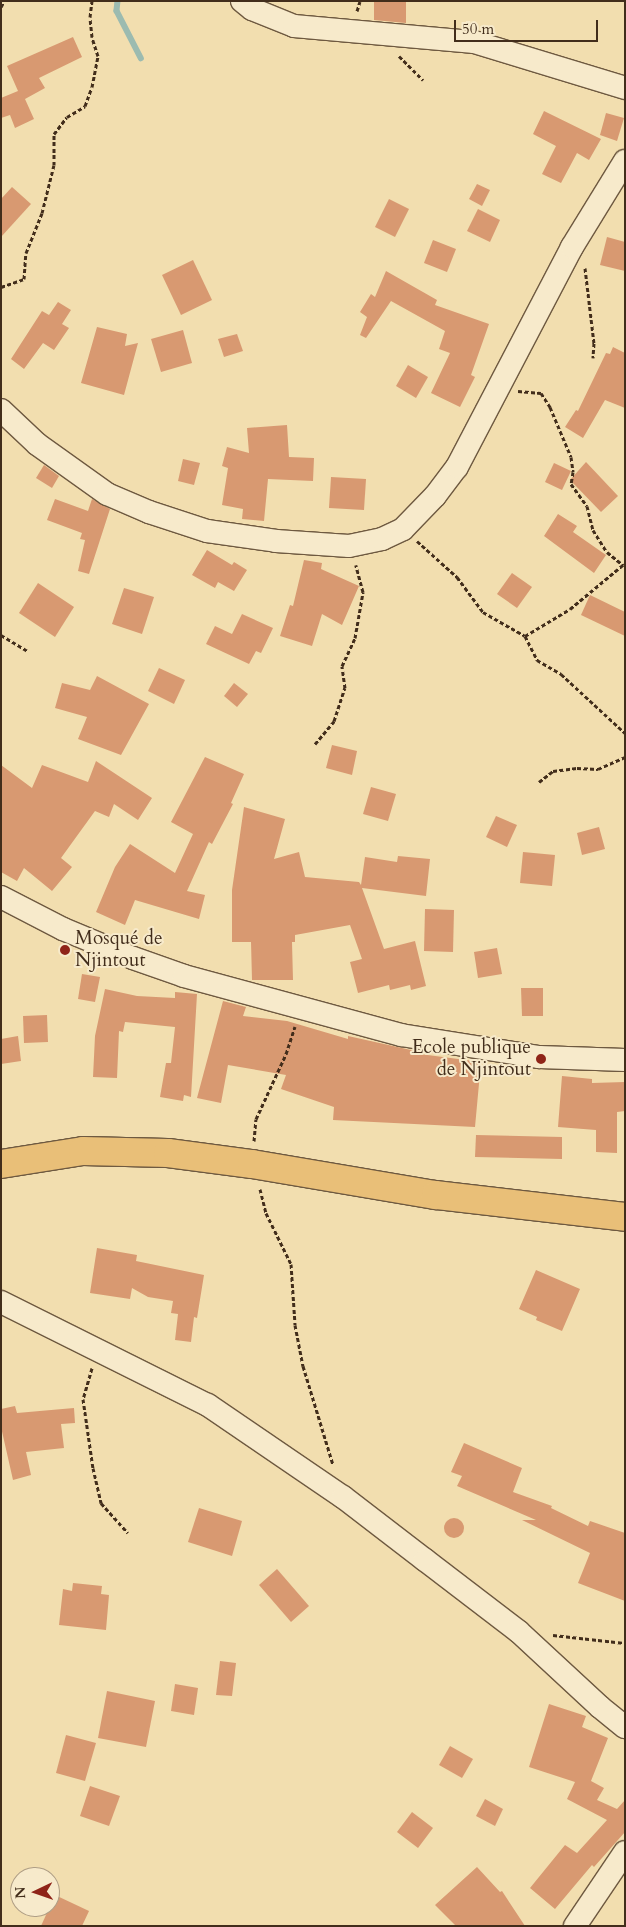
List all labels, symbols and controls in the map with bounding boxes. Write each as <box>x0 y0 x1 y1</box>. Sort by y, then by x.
scale bar <box>456 10 600 42</box>
text: 50 m <box>462 19 494 39</box>
place label: Mosqué de Njintout <box>75 928 163 972</box>
marker: Mosqué de Njintout <box>59 944 71 956</box>
place label: Ecole publique de Njintout <box>412 1037 531 1081</box>
marker: Ecole publique de Njintout <box>535 1053 547 1065</box>
north arrow <box>10 1867 60 1917</box>
text: N <box>11 1886 30 1899</box>

